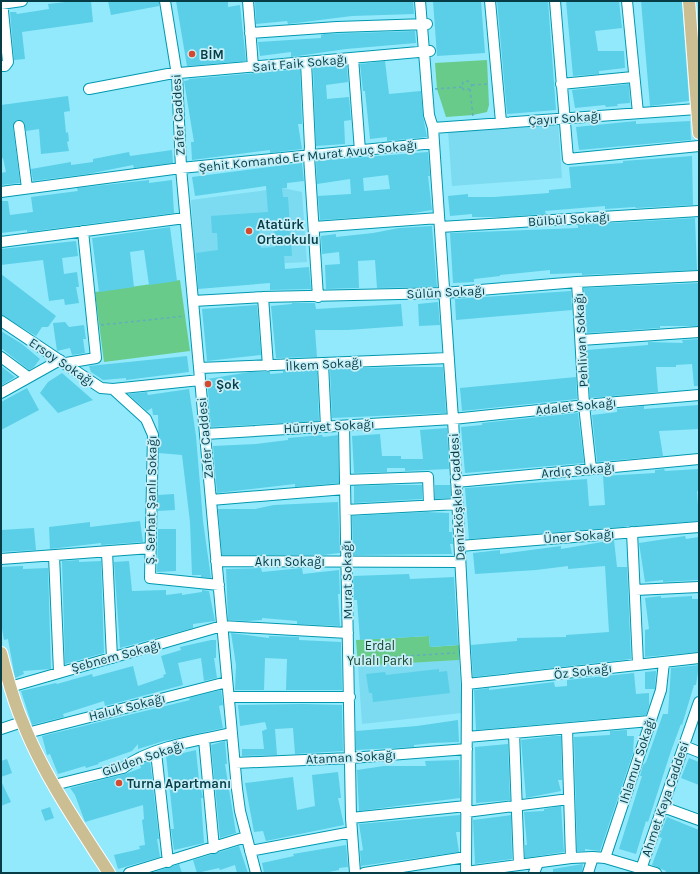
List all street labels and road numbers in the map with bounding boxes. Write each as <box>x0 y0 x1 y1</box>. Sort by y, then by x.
street label: Sait Faik Sokağı <box>252 51 348 75</box>
street label: Zafer Caddesi <box>168 74 188 156</box>
street label: Çayır Sokağı <box>528 108 602 128</box>
street label: Şehit Komando Er Murat Avuç Sokağı <box>198 137 418 175</box>
street label: Bülbül Sokağı <box>527 209 611 229</box>
street label: Sülün Sokağı <box>406 282 486 302</box>
street label: Pehlivan Sokağı <box>571 292 591 388</box>
street label: Ersoy Sokağı <box>26 335 98 389</box>
street label: İlkem Sokağı <box>285 354 363 374</box>
street label: Adalet Sokağı <box>535 394 617 418</box>
street label: Zafer Caddesi <box>194 397 216 479</box>
street label: Hürriyet Sokağı <box>283 416 375 436</box>
street label: Denizköşkler Caddesi <box>446 433 468 561</box>
street label: Ş. Serhat Şanlı Sokağı <box>142 435 160 565</box>
street label: Ardıç Sokağı <box>540 459 616 481</box>
street label: Üner Sokağı <box>543 525 615 546</box>
street label: Murat Sokağı <box>339 540 355 620</box>
street label: Akın Sokağı <box>255 554 325 569</box>
street label: Şebnem Sokağı <box>69 637 163 675</box>
street label: Öz Sokağı <box>553 659 613 682</box>
street label: Haluk Sokağı <box>87 690 167 724</box>
street label: Ihlamur Sokağı <box>616 715 658 805</box>
street label: Gülden Sokağı <box>100 737 186 779</box>
street label: Ahmet Kaya Caddesi <box>638 739 692 859</box>
street label: Ataman Sokağı <box>305 747 397 767</box>

